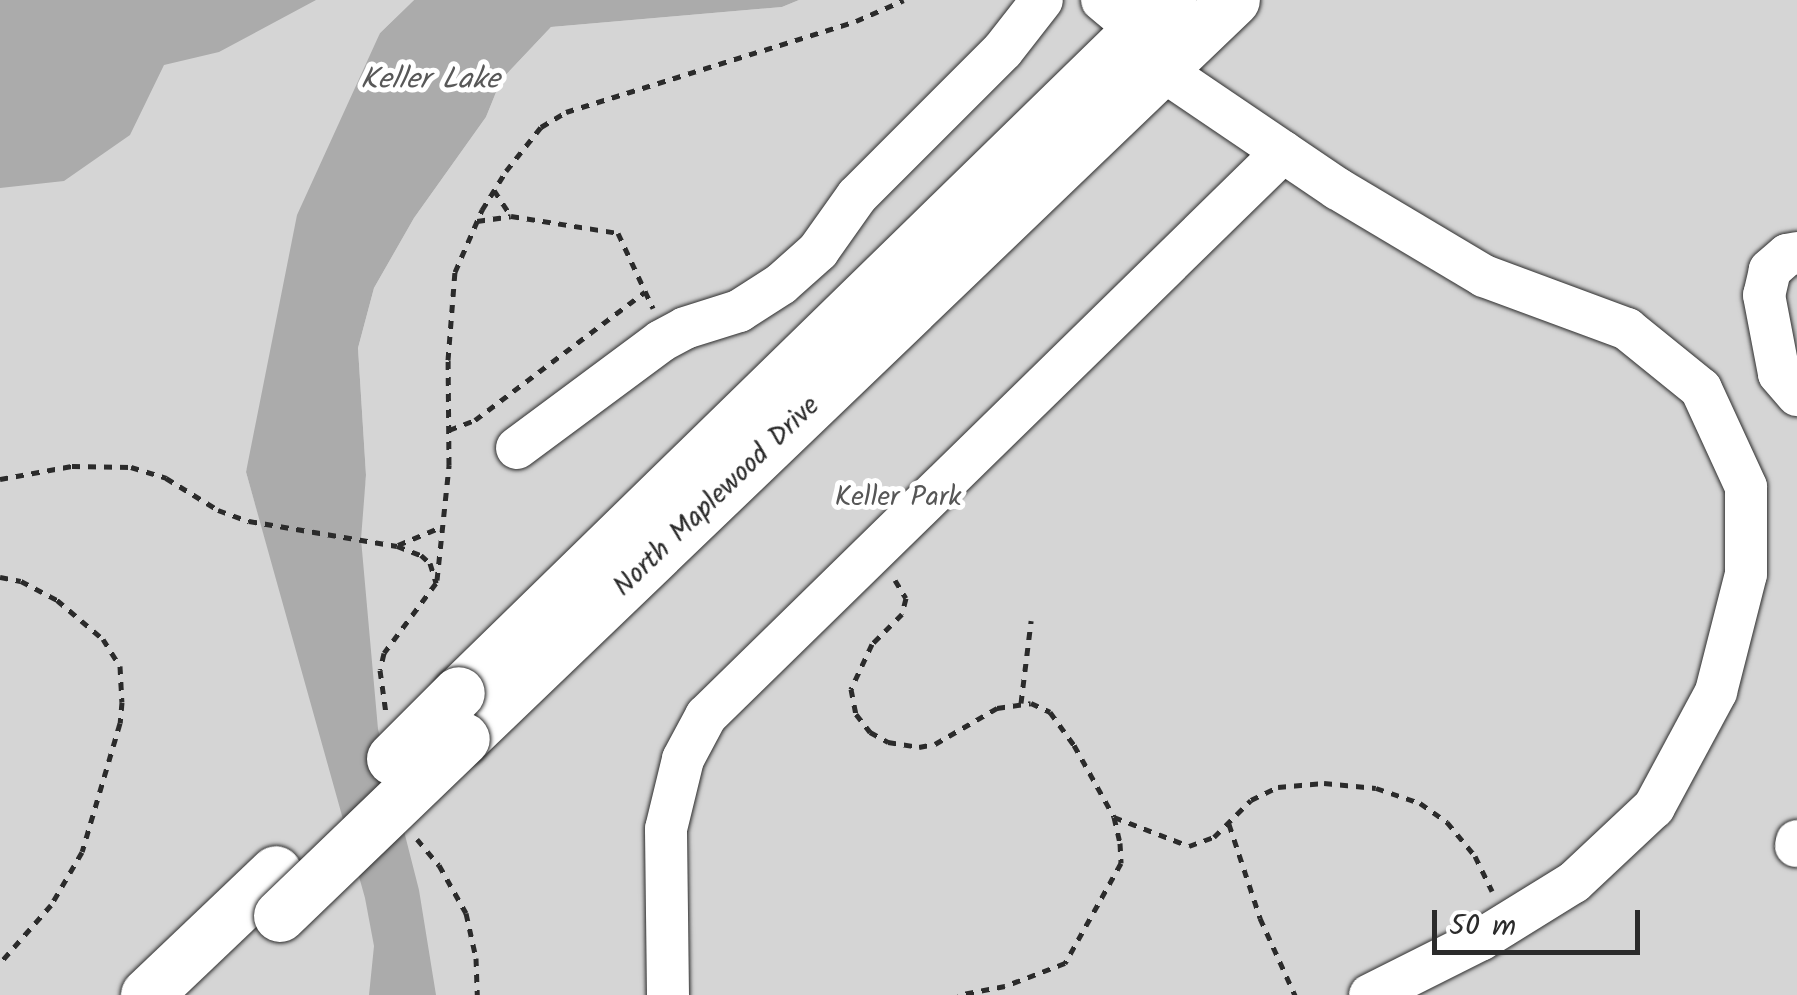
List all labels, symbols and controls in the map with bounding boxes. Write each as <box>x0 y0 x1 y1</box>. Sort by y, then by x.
water label: Keller Lake <box>360 62 500 98</box>
street label: North Maplewood Drive <box>607 390 827 604</box>
park label: Keller Park <box>835 481 961 515</box>
scale bar <box>1437 890 1644 952</box>
text: 50 m <box>1449 903 1516 951</box>

